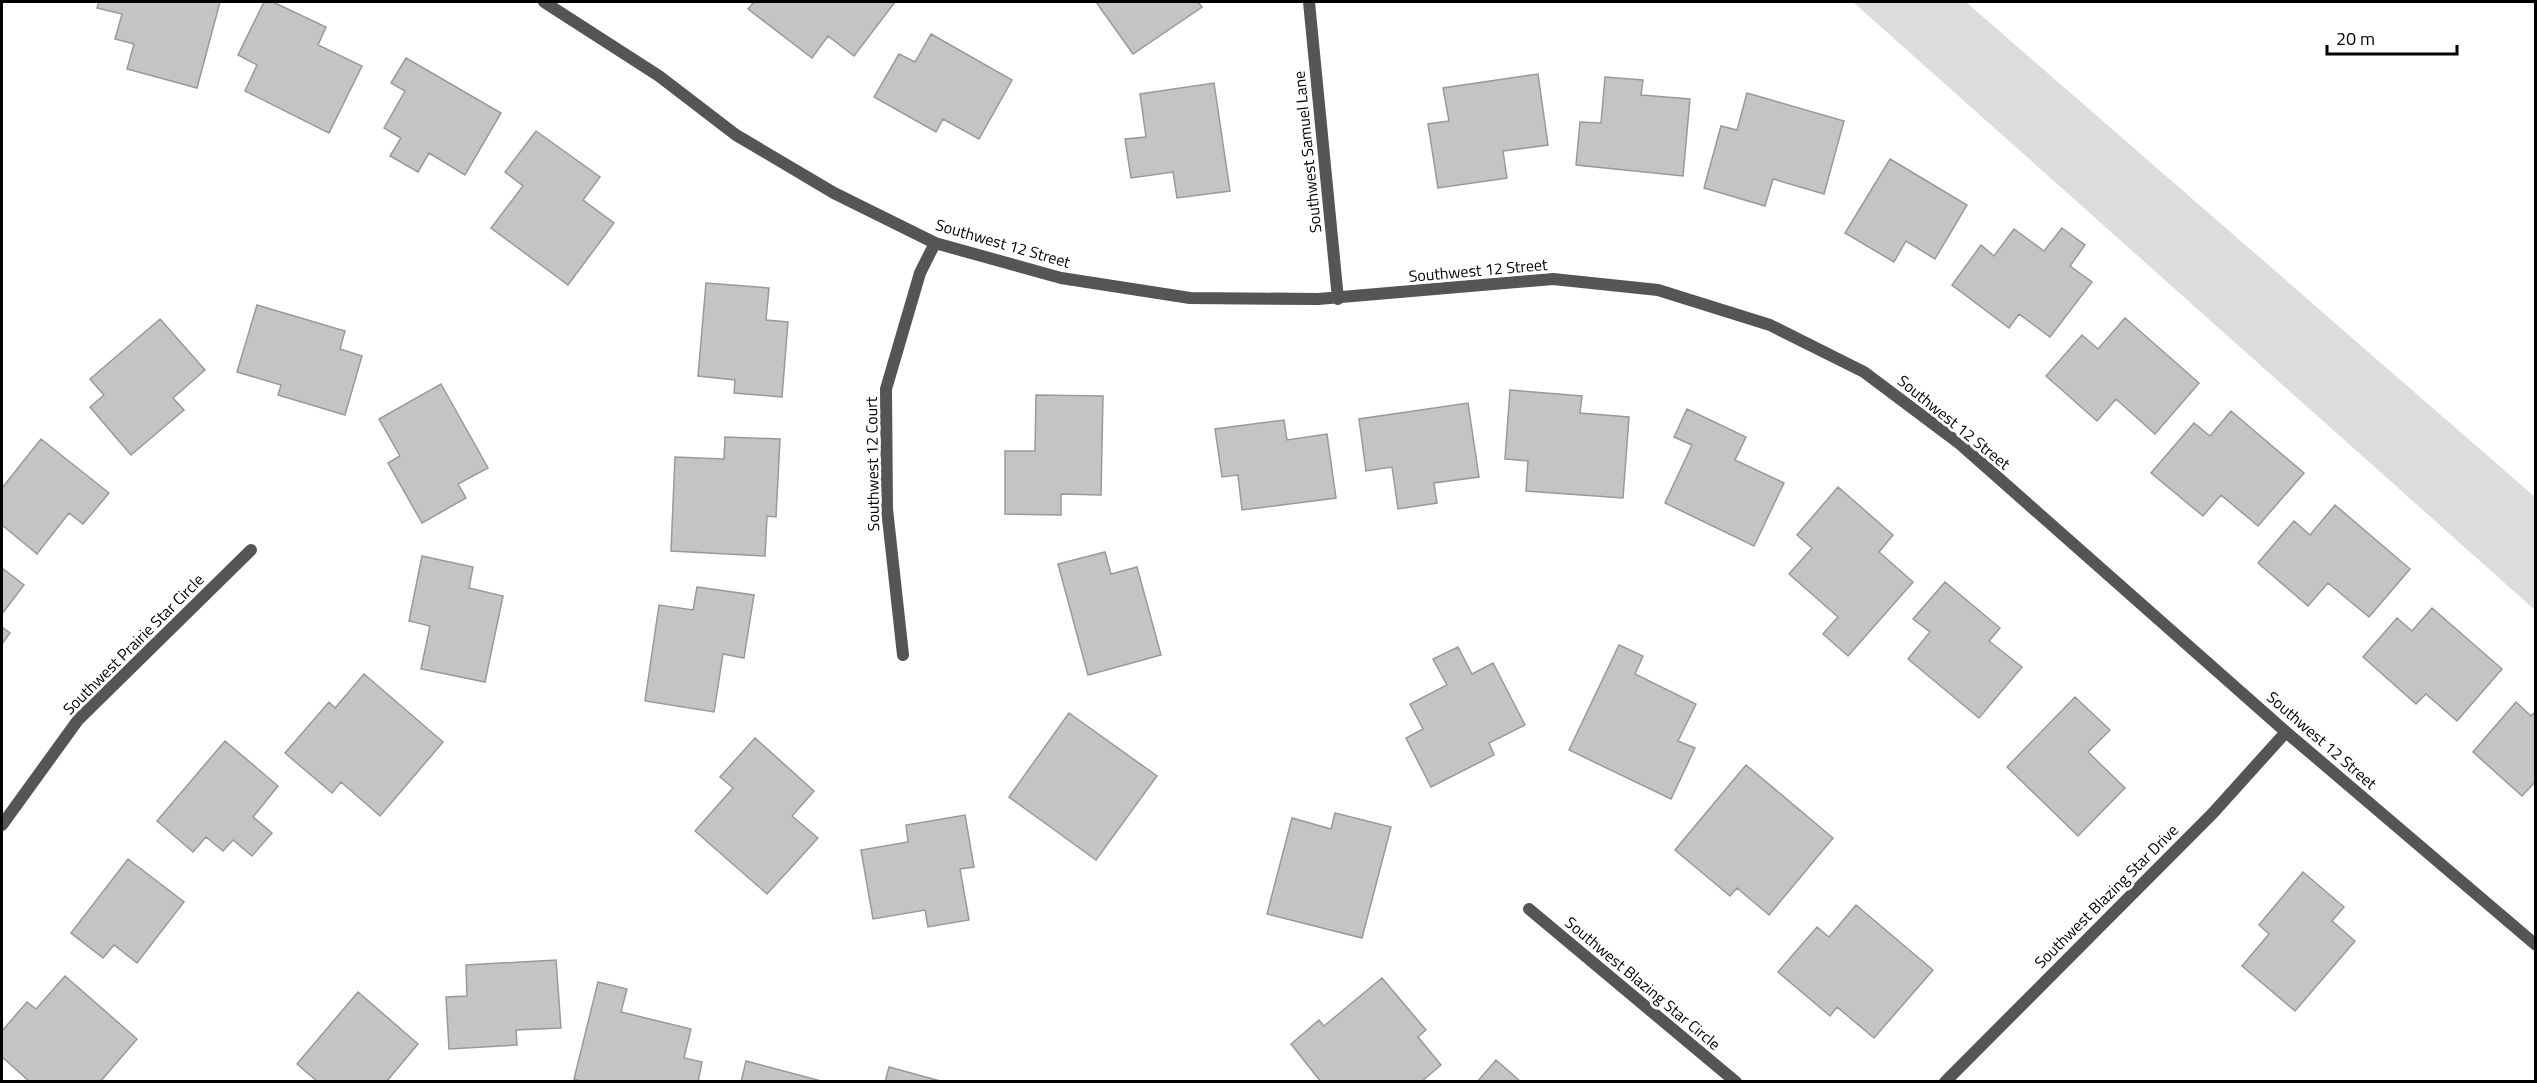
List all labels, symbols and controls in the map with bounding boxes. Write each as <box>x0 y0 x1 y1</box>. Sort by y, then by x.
scale bar <box>2327 18 2458 56</box>
text: 20 m <box>2336 25 2375 52</box>
street label: Southwest Samuel Lane <box>1287 70 1327 234</box>
street label: Southwest 12 Street <box>933 212 1074 274</box>
street label: Southwest 12 Street <box>1408 252 1549 288</box>
street label: Southwest 12 Street <box>1892 369 2016 475</box>
street label: Southwest 12 Court <box>859 396 885 531</box>
street label: Southwest Prairie Star Circle <box>57 568 209 720</box>
street label: Southwest 12 Street <box>2262 685 2383 795</box>
street label: Southwest Blazing Star Drive <box>2028 818 2184 974</box>
street label: Southwest Blazing Star Circle <box>1560 911 1726 1055</box>

